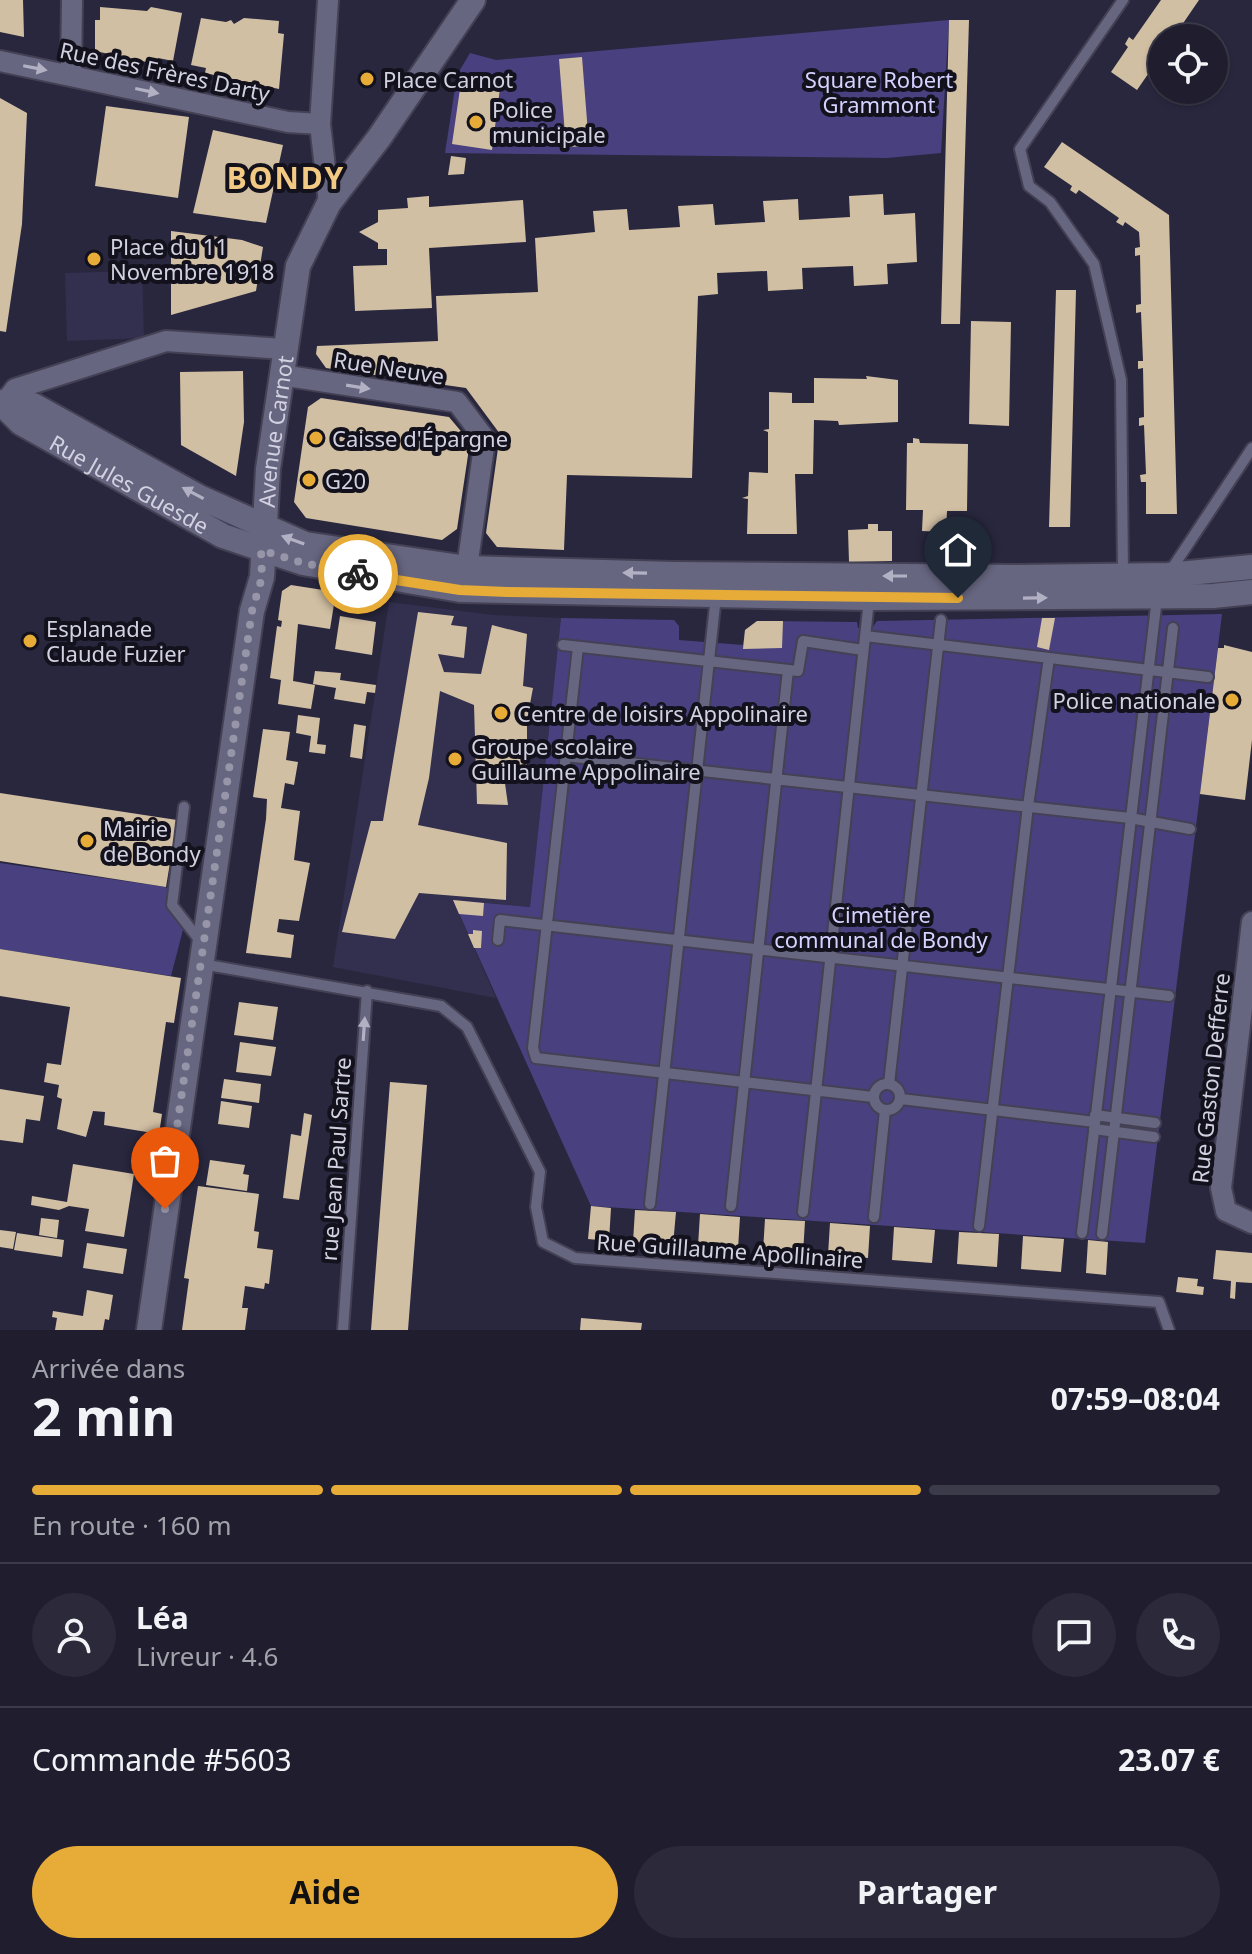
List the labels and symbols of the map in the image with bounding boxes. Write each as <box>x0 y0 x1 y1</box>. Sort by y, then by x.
street label: Rue des Frères Darty <box>57 34 274 108</box>
one-way arrow <box>23 62 48 75</box>
place label: Place Carnot <box>383 64 513 94</box>
park label: Square Robert Grammont <box>805 64 953 119</box>
marker: Place Carnot <box>358 70 376 88</box>
one-way arrow <box>135 85 160 98</box>
place label: Police municipale <box>492 94 606 149</box>
marker: Police municipale <box>467 113 485 131</box>
district label: BONDY <box>227 157 345 198</box>
place label: Place du 11 Novembre 1918 <box>110 231 274 286</box>
marker: Place du 11 Novembre 1918 <box>85 250 103 268</box>
street label: Rue Neuve <box>331 343 447 391</box>
street label: Avenue Carnot <box>251 353 300 508</box>
one-way arrow <box>346 381 371 393</box>
place label: Caisse d'Épargne <box>332 423 508 453</box>
street label: Rue Jules Guesde <box>44 427 214 540</box>
marker: Caisse d'Épargne <box>307 429 325 447</box>
place label: G20 <box>325 465 366 495</box>
marker: G20 <box>300 471 318 489</box>
one-way arrow <box>181 486 204 499</box>
pin <box>924 516 992 598</box>
one-way arrow <box>281 533 305 545</box>
courier <box>318 534 398 614</box>
one-way arrow <box>622 567 647 580</box>
one-way arrow <box>882 570 907 582</box>
one-way arrow <box>1023 592 1048 604</box>
place label: Esplanade Claude Fuzier <box>46 613 186 668</box>
marker: Esplanade Claude Fuzier <box>21 632 39 650</box>
place label: Police nationale <box>1052 685 1216 715</box>
marker: Police nationale <box>1223 691 1241 709</box>
place label: Centre de loisirs Appolinaire <box>517 698 808 728</box>
marker: Centre de loisirs Appolinaire <box>492 704 510 722</box>
place label: Groupe scolaire Guillaume Appolinaire <box>471 731 701 786</box>
marker: Groupe scolaire Guillaume Appolinaire <box>446 750 464 768</box>
place label: Mairie de Bondy <box>103 813 201 868</box>
marker: Mairie de Bondy <box>78 832 96 850</box>
park label: Cimetière communal de Bondy <box>774 899 989 954</box>
street label: Rue Gaston Defferre <box>1184 971 1236 1185</box>
one-way arrow <box>358 1016 371 1041</box>
street label: rue Jean Paul Sartre <box>313 1056 357 1262</box>
pin <box>131 1127 199 1209</box>
street label: Rue Guillaume Apollinaire <box>596 1226 864 1274</box>

